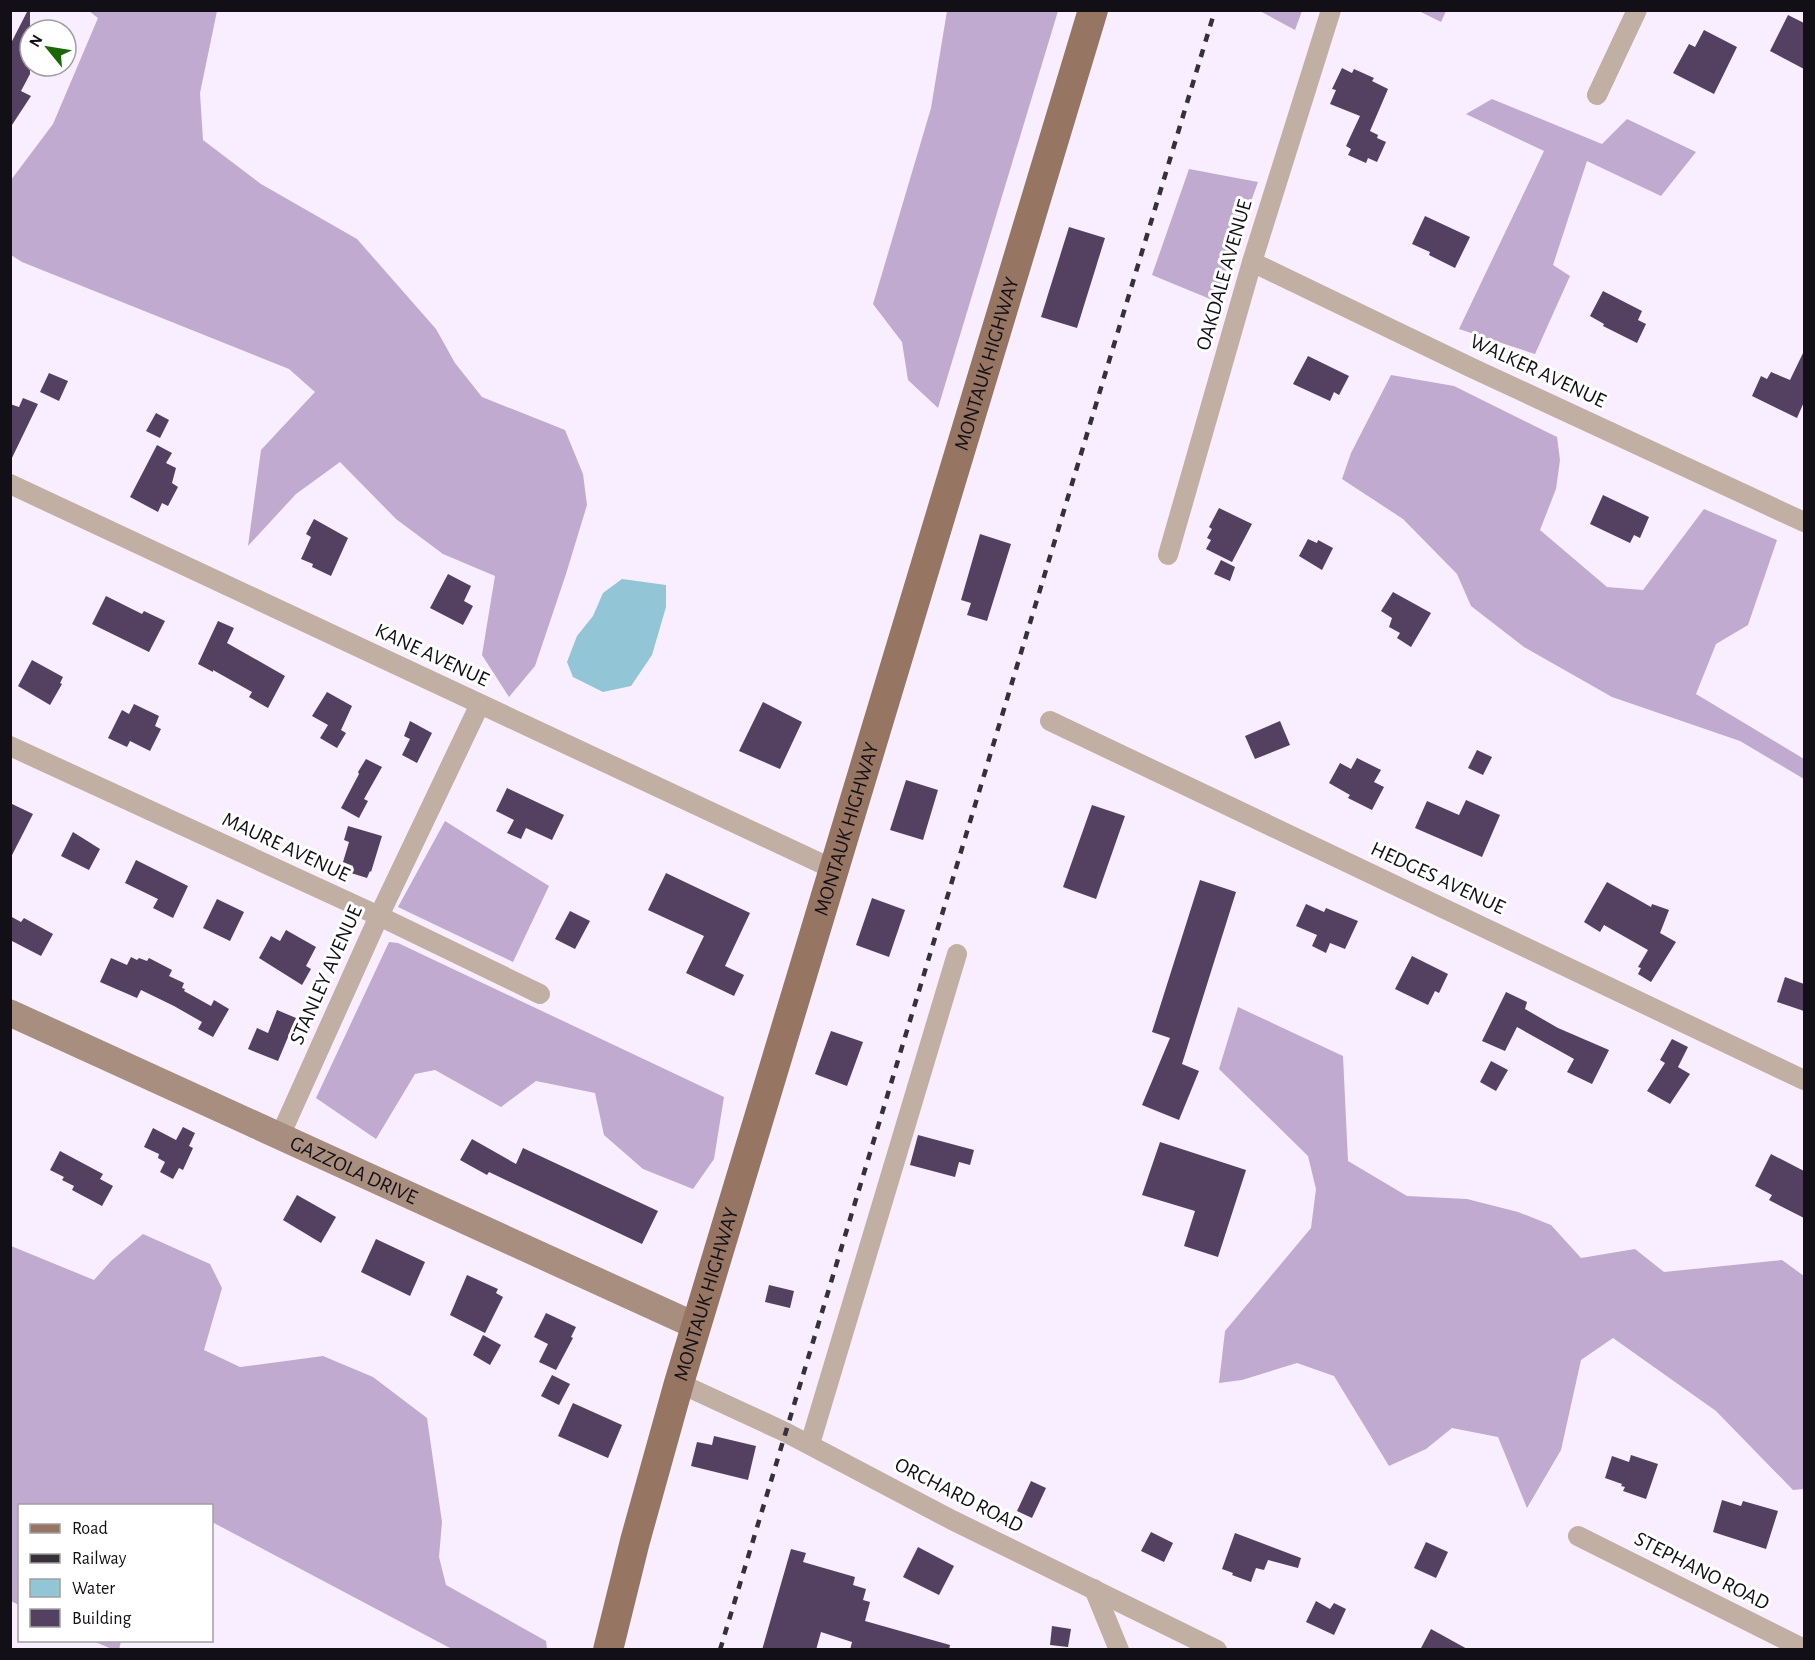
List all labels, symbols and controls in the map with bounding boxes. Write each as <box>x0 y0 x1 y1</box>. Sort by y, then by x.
north arrow <box>18 18 78 78</box>
text: N <box>26 32 46 50</box>
street label: OAKDALE AVENUE <box>1192 197 1256 353</box>
street label: MONTAUK HIGHWAY <box>950 275 1022 453</box>
street label: WALKER AVENUE <box>1467 330 1609 412</box>
street label: KANE AVENUE <box>372 620 492 690</box>
street label: MONTAUK HIGHWAY <box>810 740 882 918</box>
street label: MAURE AVENUE <box>219 808 353 886</box>
street label: HEDGES AVENUE <box>1368 838 1508 918</box>
street label: STANLEY AVENUE <box>286 902 366 1048</box>
street label: GAZZOLA DRIVE <box>287 1132 421 1208</box>
street label: MONTAUK HIGHWAY <box>670 1205 742 1383</box>
street label: ORCHARD ROAD <box>891 1454 1027 1536</box>
legend <box>18 1504 213 1642</box>
text: Road <box>72 1520 108 1538</box>
street label: STEPHANO ROAD <box>1631 1528 1773 1614</box>
text: Railway <box>72 1550 127 1568</box>
text: Water <box>72 1580 115 1598</box>
text: Building <box>72 1610 132 1628</box>

